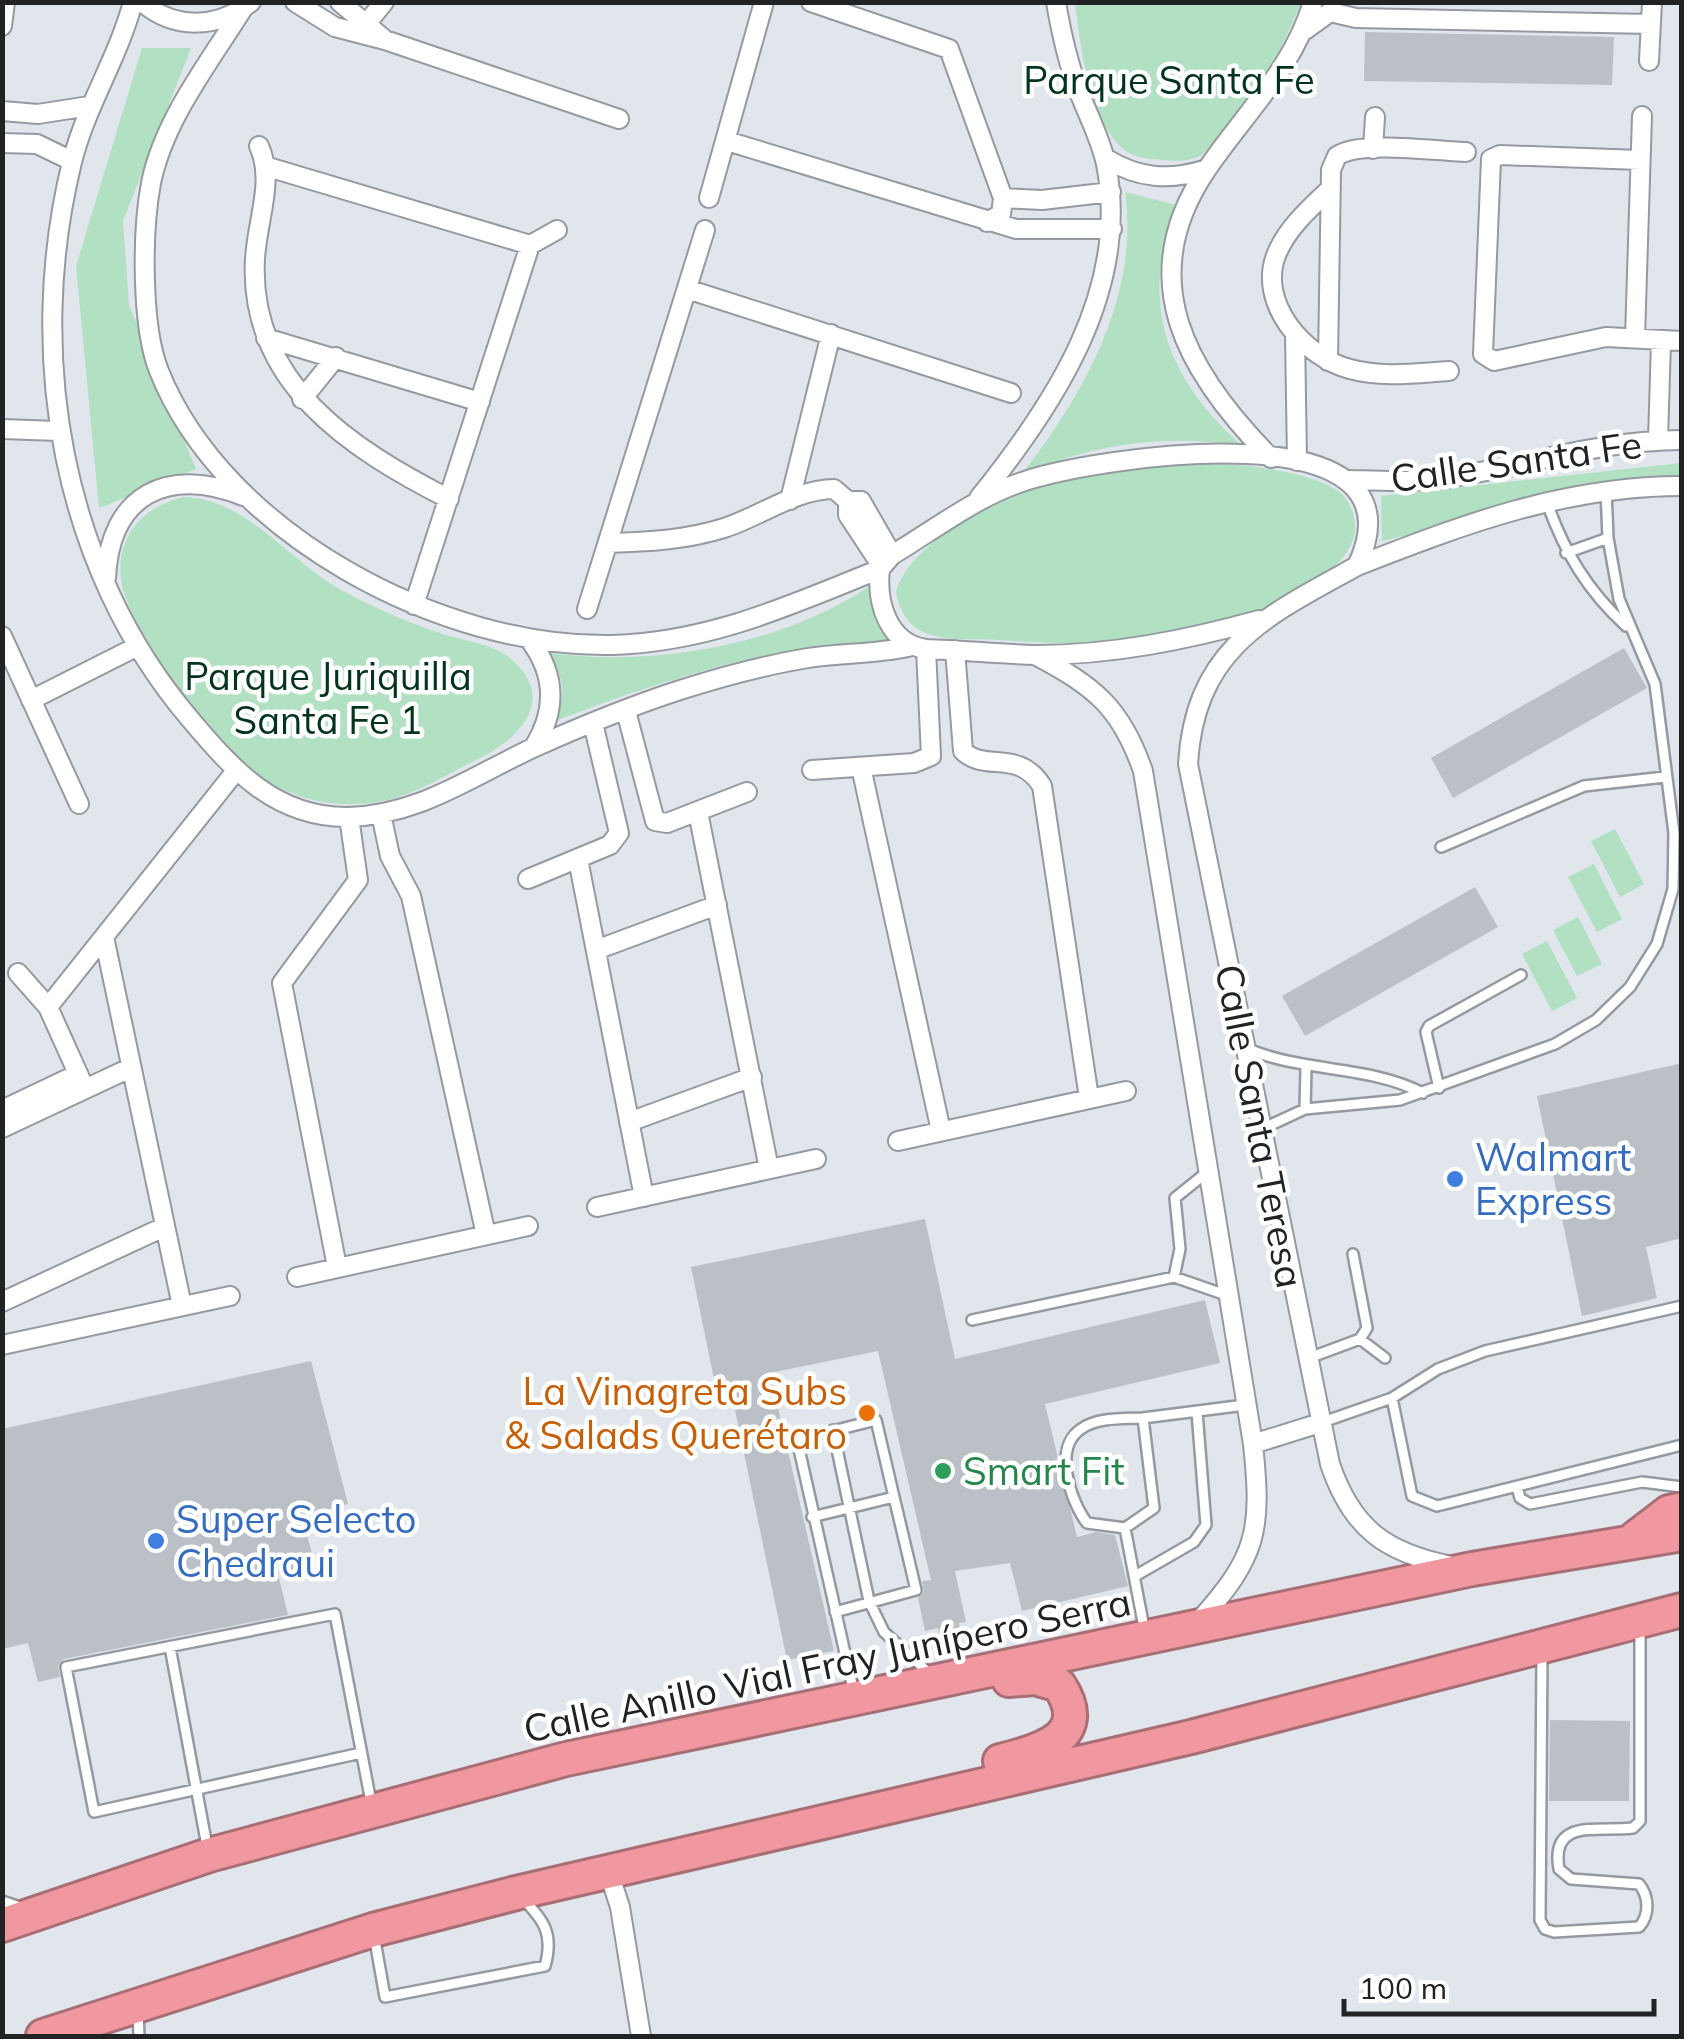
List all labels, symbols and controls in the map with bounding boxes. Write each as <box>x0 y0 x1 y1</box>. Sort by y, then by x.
park label: Parque Santa Fe <box>1023 56 1315 104</box>
street label: Calle Santa Fe <box>1387 420 1645 502</box>
park label: Parque Juriquilla Santa Fe 1 <box>184 652 472 744</box>
street label: Calle Santa Teresa <box>1205 960 1315 1292</box>
place label: Walmart Express <box>1475 1133 1631 1225</box>
marker: Walmart Express <box>1444 1168 1466 1190</box>
place label: La Vinagreta Subs & Salads Querétaro <box>504 1367 847 1459</box>
marker: La Vinagreta Subs & Salads Querétaro <box>856 1402 878 1424</box>
place label: Smart Fit <box>963 1447 1125 1495</box>
marker: Smart Fit <box>932 1460 954 1482</box>
place label: Super Selecto Chedraui <box>176 1495 416 1587</box>
marker: Super Selecto Chedraui <box>145 1530 167 1552</box>
street label: Calle Anillo Vial Fray Junípero Serra <box>519 1577 1135 1753</box>
scale bar <box>1344 1954 1654 2016</box>
text: 100 m <box>1359 1969 1447 2007</box>

